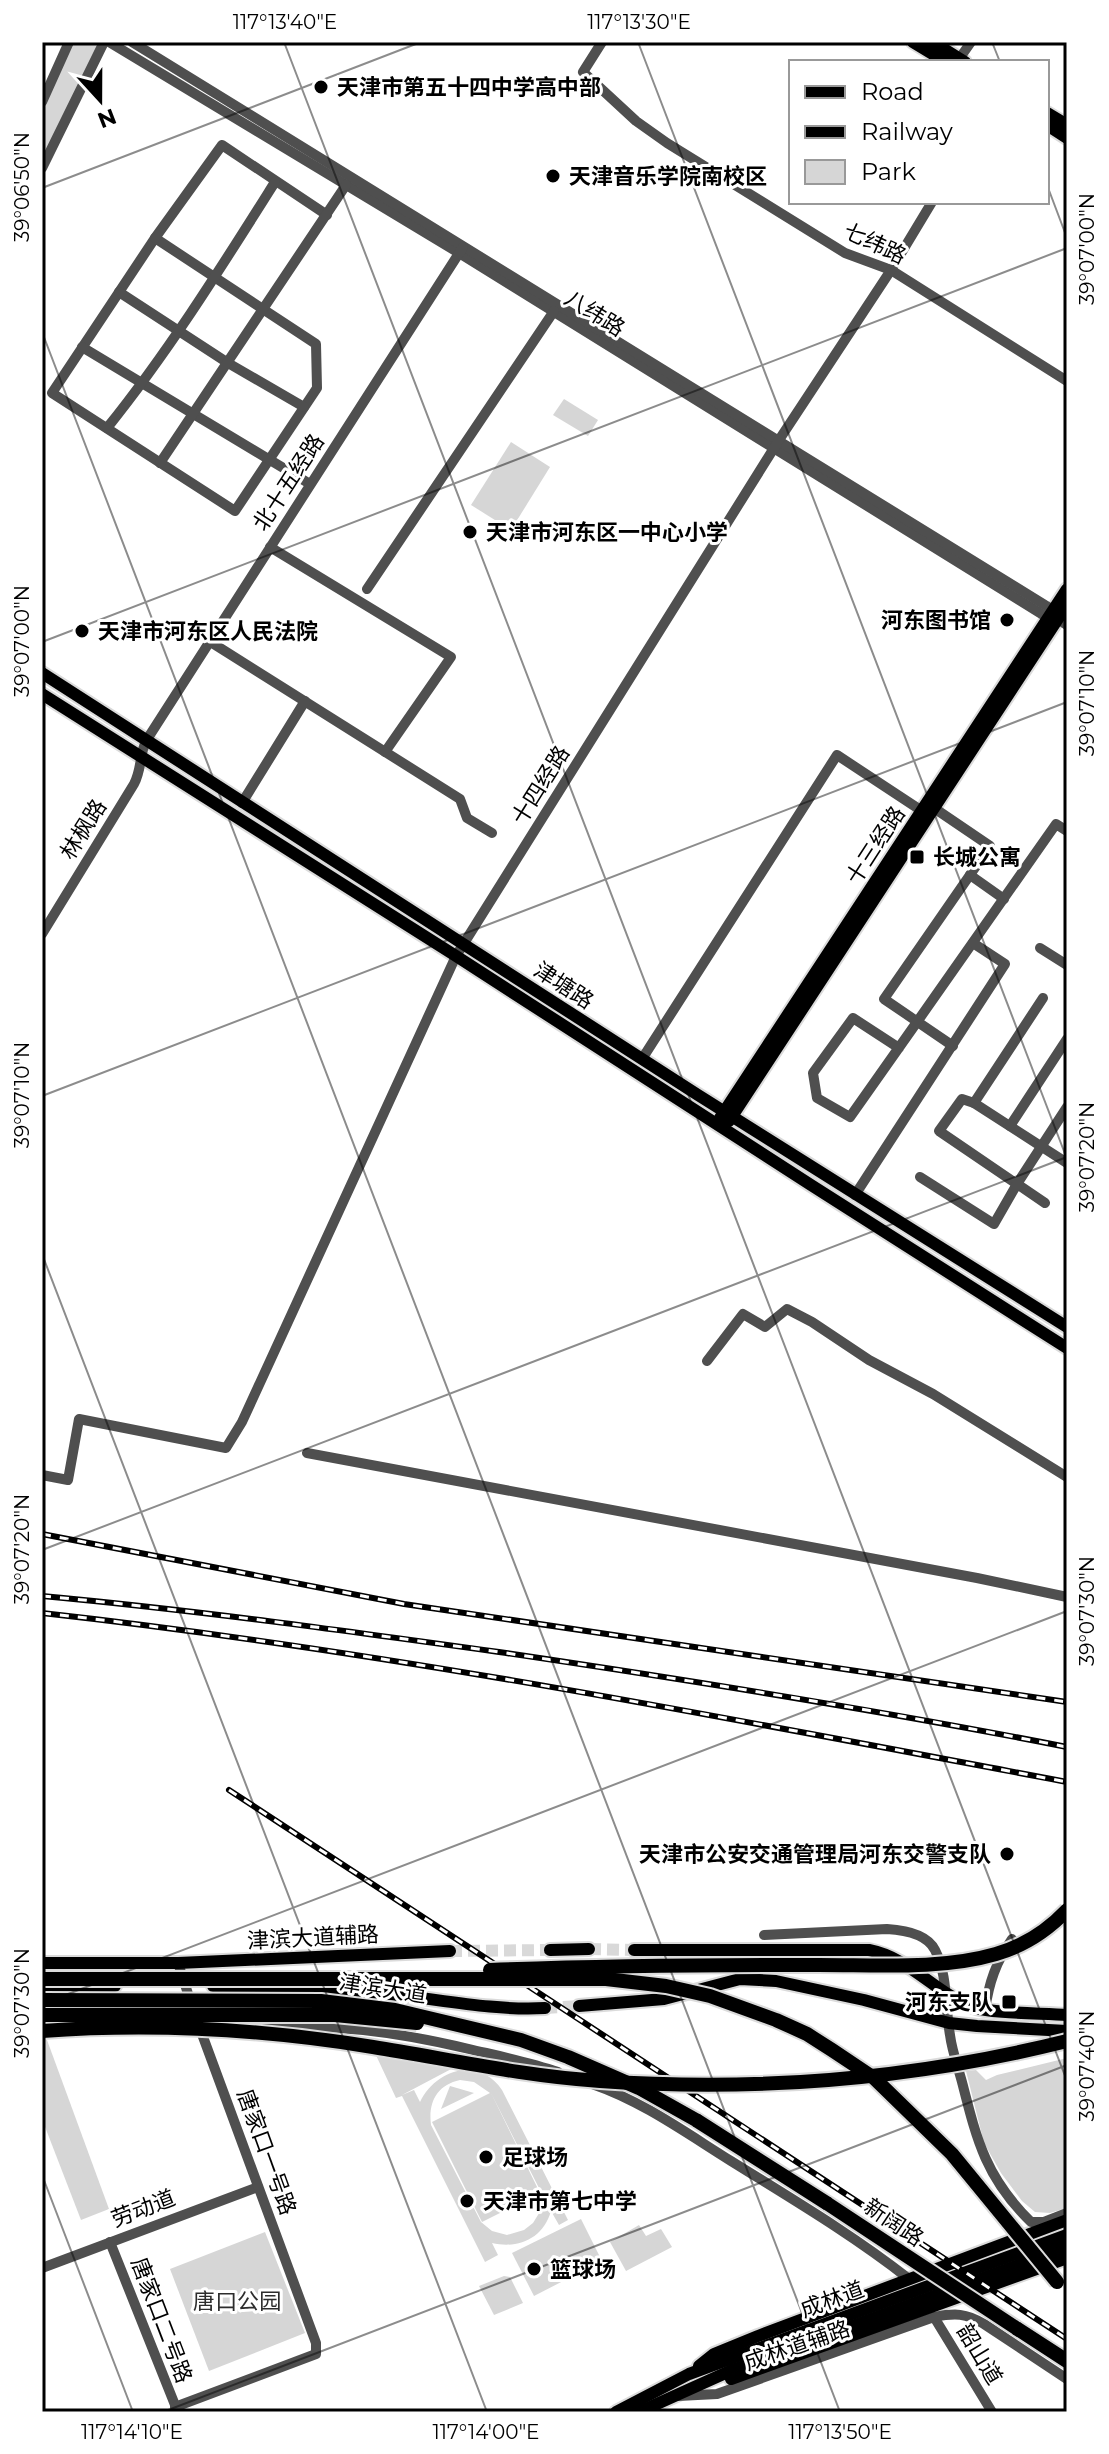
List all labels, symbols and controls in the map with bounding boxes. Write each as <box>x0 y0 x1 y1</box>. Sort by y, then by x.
text: 117°13'40"E <box>233 10 337 34</box>
text: 117°13'30"E <box>587 10 691 34</box>
north arrow <box>60 60 140 140</box>
legend <box>789 60 1049 204</box>
place label: 天津市第五十四中学高中部 <box>337 74 601 101</box>
text: Road <box>861 77 924 106</box>
marker: 天津市第五十四中学高中部 <box>312 78 330 96</box>
text: N <box>94 102 120 134</box>
text: Railway <box>861 117 953 146</box>
text: 39°06'50"N <box>10 132 34 242</box>
text: Park <box>861 157 916 186</box>
place label: 天津音乐学院南校区 <box>569 163 767 190</box>
marker: 天津音乐学院南校区 <box>544 167 562 185</box>
text: 39°07'00"N <box>1075 193 1099 305</box>
street label: 七纬路 <box>839 217 910 270</box>
street label: 八纬路 <box>560 284 630 342</box>
street label: 北十五经路 <box>247 429 330 536</box>
place label: 天津市河东区一中心小学 <box>486 519 728 546</box>
marker: 天津市河东区一中心小学 <box>461 523 479 541</box>
text: 39°07'00"N <box>10 585 34 697</box>
place label: 河东图书馆 <box>881 607 991 634</box>
marker: 河东图书馆 <box>998 611 1016 629</box>
place label: 天津市河东区人民法院 <box>98 618 318 645</box>
marker: 天津市河东区人民法院 <box>73 622 91 640</box>
text: 39°07'10"N <box>1075 650 1099 756</box>
street label: 十四经路 <box>506 741 575 830</box>
street label: 林枫路 <box>54 794 112 864</box>
street label: 十三经路 <box>840 801 911 890</box>
place label: 长城公寓 <box>933 844 1021 871</box>
marker: 长城公寓 <box>908 848 926 866</box>
street label: 津塘路 <box>529 956 599 1015</box>
text: 39°07'10"N <box>10 1042 34 1148</box>
text: 39°07'20"N <box>1075 1102 1099 1212</box>
text: 39°07'20"N <box>10 1494 34 1604</box>
text: 39°07'30"N <box>1075 1556 1099 1666</box>
place label: 天津市公安交通管理局河东交警支队 <box>639 1841 991 1868</box>
marker: 天津市公安交通管理局河东交警支队 <box>998 1845 1016 1863</box>
street label: 津滨大道辅路 <box>246 1921 380 1954</box>
text: 39°07'30"N <box>10 1948 34 2058</box>
street label: 津滨大道 <box>337 1968 428 2009</box>
place label: 河东支队 <box>905 1989 993 2016</box>
marker: 河东支队 <box>1000 1993 1018 2011</box>
text: 39°07'40"N <box>1075 2011 1099 2121</box>
street label: 唐家口一号路 <box>231 2086 302 2219</box>
place label: 足球场 <box>502 2144 568 2171</box>
marker: 足球场 <box>477 2148 495 2166</box>
street label: 劳动道 <box>108 2184 179 2233</box>
place label: 天津市第七中学 <box>483 2188 637 2215</box>
marker: 天津市第七中学 <box>458 2192 476 2210</box>
street label: 新阔路 <box>859 2193 929 2252</box>
street label: 唐家口二号路 <box>125 2254 198 2387</box>
place label: 篮球场 <box>550 2256 616 2283</box>
marker: 篮球场 <box>525 2260 543 2278</box>
street label: 成林道 <box>797 2275 868 2323</box>
park label: 唐口公园 <box>193 2288 281 2315</box>
street label: 成林道辅路 <box>741 2315 854 2376</box>
street label: 韶山道 <box>951 2319 1008 2390</box>
text: 117°14'10"E <box>81 2420 183 2444</box>
text: 117°14'00"E <box>432 2420 540 2444</box>
text: 117°13'50"E <box>788 2420 892 2444</box>

